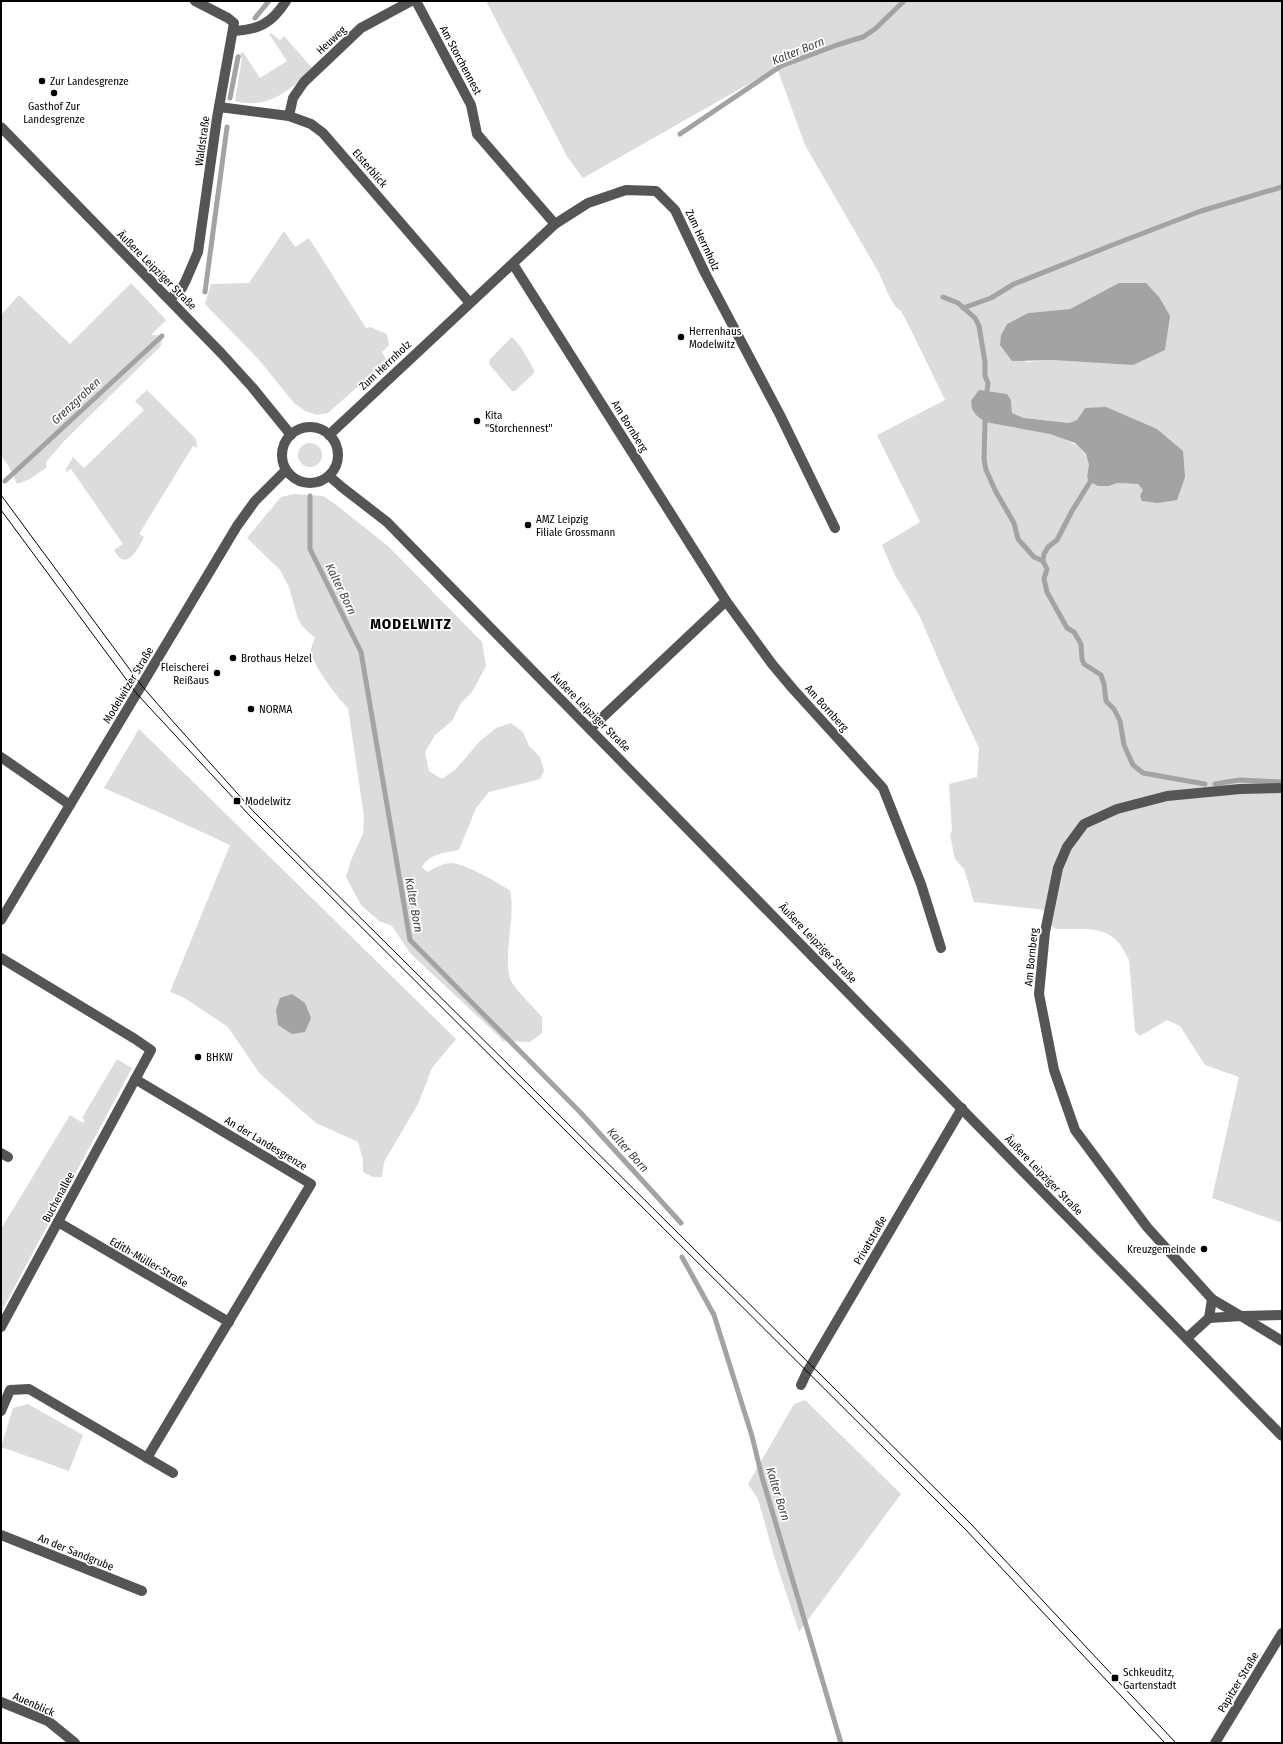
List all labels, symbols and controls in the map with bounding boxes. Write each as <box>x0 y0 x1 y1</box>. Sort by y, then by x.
street label: Heuweg <box>314 23 349 57</box>
street label: Am Storchennest <box>437 24 484 97</box>
water label: Kalter Born <box>770 34 826 68</box>
place label: Zur Landesgrenze <box>50 75 129 88</box>
marker: Zur Landesgrenze <box>37 76 47 86</box>
marker: Gasthof Zur Landesgrenze <box>49 88 59 98</box>
place label: Gasthof Zur Landesgrenze <box>23 100 85 126</box>
street label: Waldstraße <box>193 115 212 167</box>
street label: Elsterblick <box>349 146 390 191</box>
street label: Zum Herrnholz <box>683 207 723 274</box>
street label: Äußere Leipziger Straße <box>114 228 199 313</box>
place label: Herrenhaus Modelwitz <box>689 325 742 351</box>
marker: Herrenhaus Modelwitz <box>676 332 686 342</box>
street label: Zum Herrnholz <box>357 338 414 393</box>
water label: Grenzgraben <box>49 375 103 427</box>
street label: Am Bornberg <box>609 398 651 455</box>
place label: Kita "Storchennest" <box>485 409 553 435</box>
marker: Kita "Storchennest" <box>472 416 482 426</box>
place label: AMZ Leipzig Filiale Grossmann <box>536 513 615 539</box>
marker: AMZ Leipzig Filiale Grossmann <box>523 520 533 530</box>
water label: Kalter Born <box>323 561 359 617</box>
district label: MODELWITZ <box>370 615 452 633</box>
street label: Modelwitzer Straße <box>101 645 156 726</box>
place label: Brothaus Helzel <box>241 652 312 665</box>
marker: Brothaus Helzel <box>228 653 238 663</box>
place label: Fleischerei Reißaus <box>161 661 209 687</box>
marker: Fleischerei Reißaus <box>212 668 222 678</box>
street label: Äußere Leipziger Straße <box>548 670 633 755</box>
street label: Am Bornberg <box>802 682 852 735</box>
place label: NORMA <box>259 703 292 716</box>
marker: NORMA <box>246 704 256 714</box>
place label: Modelwitz <box>245 795 291 808</box>
marker: Modelwitz <box>232 796 242 806</box>
water label: Kalter Born <box>402 877 426 933</box>
street label: Äußere Leipziger Straße <box>776 901 859 986</box>
street label: Am Bornberg <box>1022 927 1041 987</box>
place label: BHKW <box>206 1051 233 1064</box>
marker: BHKW <box>193 1052 203 1062</box>
street label: An der Landesgrenze <box>222 1114 309 1173</box>
water label: Kalter Born <box>604 1125 652 1175</box>
street label: Äußere Leipziger Straße <box>1002 1133 1085 1218</box>
street label: Buchenallee <box>40 1170 77 1225</box>
street label: Privatstraße <box>851 1213 890 1267</box>
street label: Edith-Müller-Straße <box>107 1235 190 1290</box>
place label: Kreuzgemeinde <box>1127 1243 1196 1256</box>
marker: Kreuzgemeinde <box>1199 1244 1209 1254</box>
water label: Kalter Born <box>763 1466 793 1522</box>
street label: An der Sandgrube <box>36 1531 116 1574</box>
street label: Papitzer Straße <box>1215 1650 1262 1715</box>
place label: Schkeuditz, Gartenstadt <box>1123 1666 1177 1692</box>
marker: Schkeuditz, Gartenstadt <box>1110 1673 1120 1683</box>
street label: Auenblick <box>11 1690 57 1720</box>

